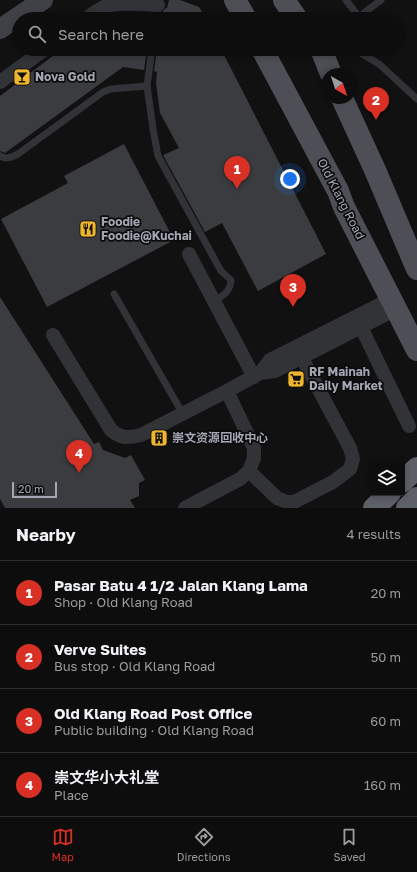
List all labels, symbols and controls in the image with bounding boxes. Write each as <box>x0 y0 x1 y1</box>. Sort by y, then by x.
search box <box>12 12 405 56</box>
icon: search <box>26 23 48 45</box>
text: Search here <box>58 25 144 43</box>
bar icon: Nova Gold <box>12 67 32 87</box>
north arrow <box>321 68 357 104</box>
place label: Nova Gold <box>35 69 95 84</box>
pin: 2 <box>363 87 389 120</box>
pin: 1 <box>224 156 250 189</box>
street label: Old Klang Road <box>315 156 368 242</box>
your location <box>280 169 300 189</box>
place label: Foodie Foodie@Kuchai <box>101 214 192 243</box>
restaurant icon: Foodie Foodie@Kuchai <box>78 219 98 239</box>
pin: 3 <box>280 274 306 307</box>
place label: RF Mainah Daily Market <box>309 364 383 393</box>
supermarket icon: RF Mainah Daily Market <box>286 369 306 389</box>
building icon: 崇文资源回收中心 <box>149 428 169 448</box>
place label: 崇文资源回收中心 <box>172 430 268 445</box>
pin: 4 <box>66 440 92 473</box>
map controls <box>369 460 405 496</box>
button: layers <box>369 460 405 496</box>
scale bar <box>12 480 57 499</box>
text: 20 m <box>18 482 44 495</box>
text: Nearby <box>16 524 76 545</box>
text: 4 results <box>347 526 401 542</box>
text: Pasar Batu 4 1/2 Jalan Klang Lama <box>54 576 308 594</box>
text: 1 <box>26 585 32 601</box>
text: 20 m <box>371 585 401 601</box>
text: Shop · Old Klang Road <box>54 594 193 610</box>
text: Verve Suites <box>54 640 146 658</box>
text: 2 <box>25 649 33 665</box>
text: 50 m <box>371 649 401 665</box>
text: Bus stop · Old Klang Road <box>54 658 215 674</box>
text: Old Klang Road Post Office <box>54 704 252 722</box>
text: 3 <box>25 713 33 729</box>
text: 60 m <box>370 713 401 729</box>
text: Public building · Old Klang Road <box>54 722 254 738</box>
text: 崇文华小大礼堂 <box>54 768 159 786</box>
text: 4 <box>25 777 33 793</box>
text: 160 m <box>364 777 401 793</box>
text: Place <box>54 787 89 803</box>
tab: Map <box>51 826 74 863</box>
tab: Directions <box>177 826 231 863</box>
tab: Saved <box>333 826 366 863</box>

